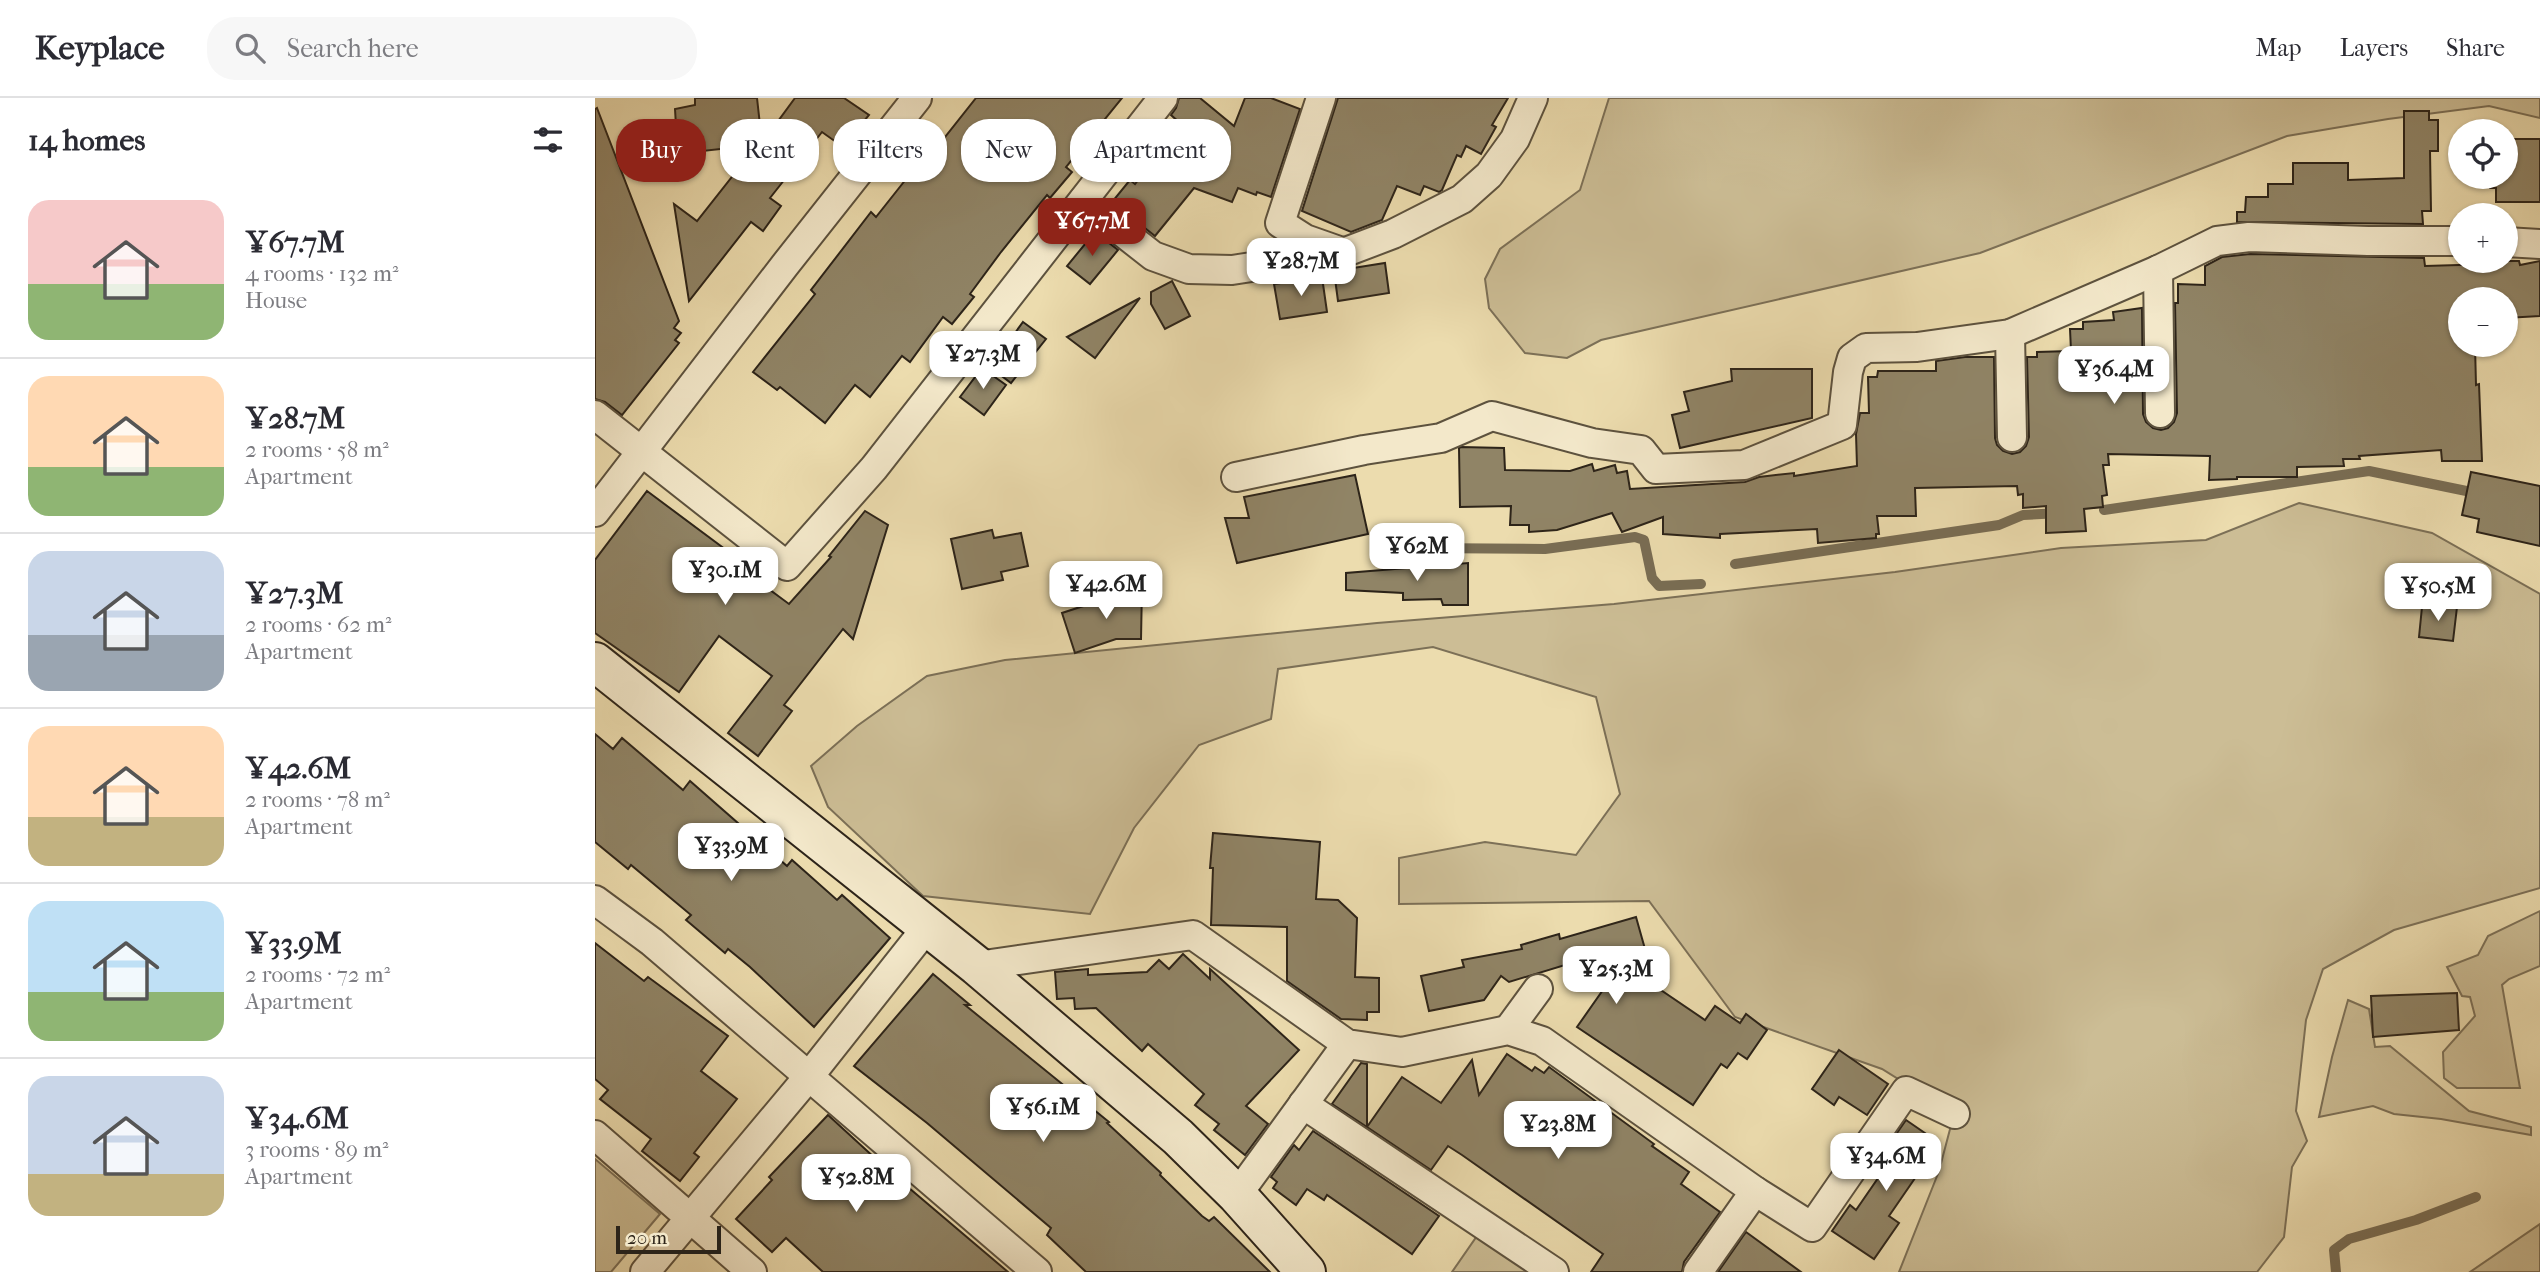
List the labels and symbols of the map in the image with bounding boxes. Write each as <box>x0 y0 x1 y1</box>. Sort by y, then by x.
pin: ¥67.7M <box>1035 198 1149 258</box>
pin: ¥28.7M <box>1244 238 1358 298</box>
pin: ¥27.3M <box>926 331 1040 391</box>
pin: ¥36.4M <box>2057 346 2171 406</box>
pin: ¥62M <box>1376 524 1458 583</box>
pin: ¥30.1M <box>668 547 782 607</box>
pin: ¥42.6M <box>1049 561 1163 621</box>
pin: ¥50.5M <box>2381 564 2495 623</box>
pin: ¥33.9M <box>674 824 788 883</box>
pin: ¥25.3M <box>1559 946 1673 1006</box>
pin: ¥56.1M <box>986 1084 1100 1144</box>
pin: ¥23.8M <box>1501 1102 1615 1161</box>
pin: ¥34.6M <box>1829 1134 1943 1193</box>
pin: ¥52.8M <box>799 1154 913 1214</box>
scale bar <box>616 1223 721 1255</box>

